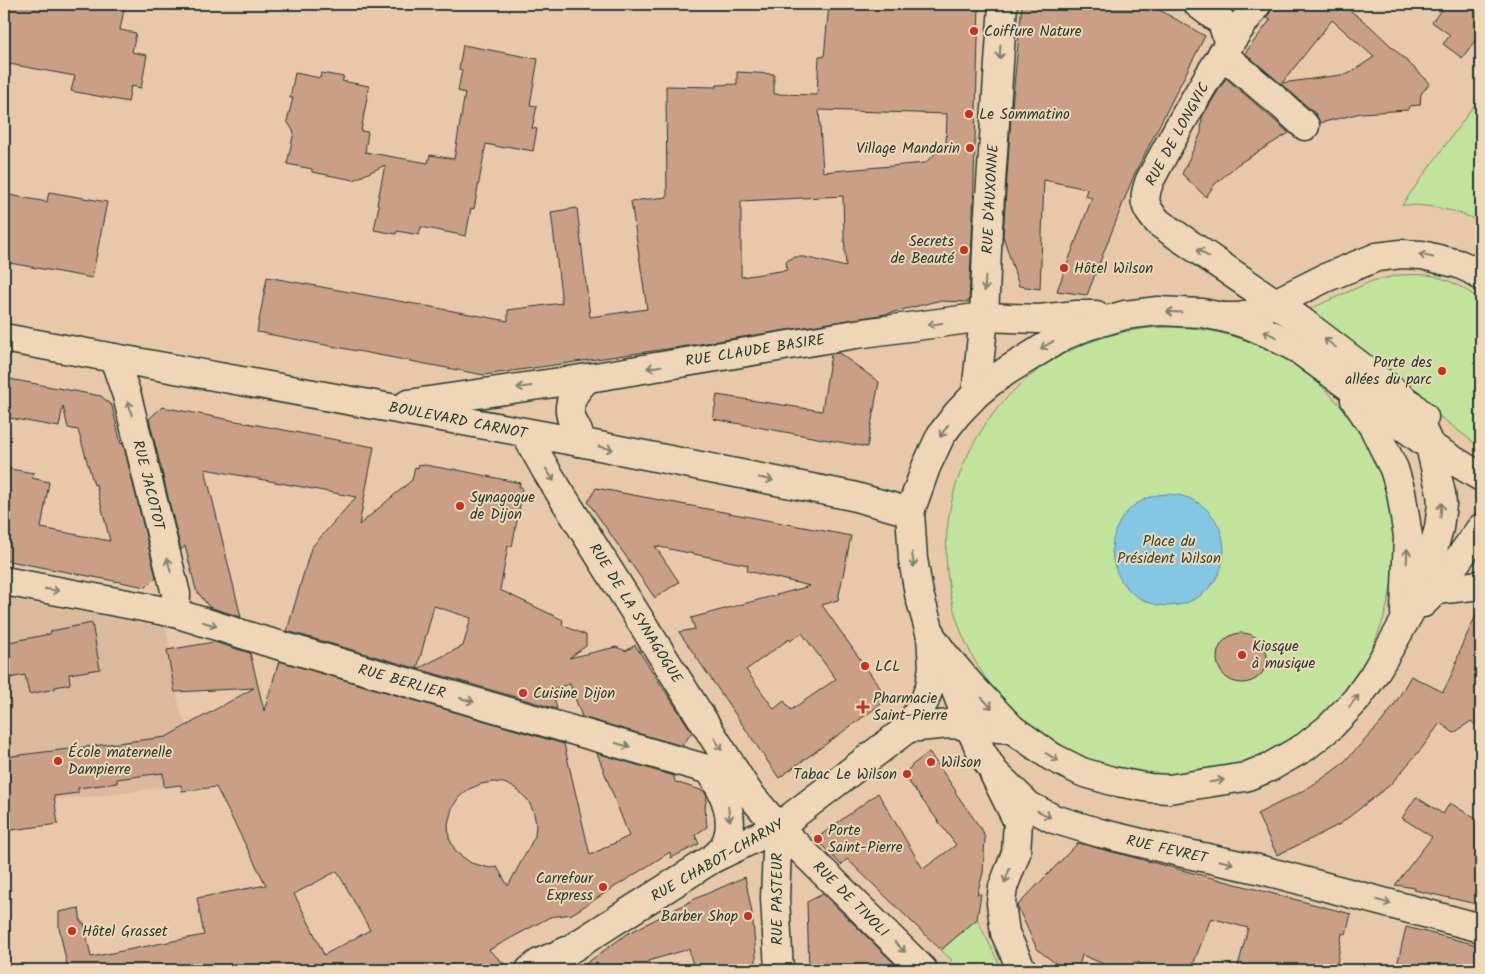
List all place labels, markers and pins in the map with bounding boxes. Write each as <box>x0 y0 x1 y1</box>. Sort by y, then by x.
place label: Coiffure Nature <box>984 20 1082 44</box>
marker: Coiffure Nature <box>968 25 980 37</box>
place label: Le Sommatino <box>979 103 1070 127</box>
marker: Le Sommatino <box>963 108 975 120</box>
place label: Village Mandarin <box>856 137 960 161</box>
marker: Village Mandarin <box>964 142 976 154</box>
place label: Secrets de Beauté <box>891 230 955 271</box>
marker: Secrets de Beauté <box>958 244 970 256</box>
place label: Hôtel Wilson <box>1074 257 1153 281</box>
marker: Hôtel Wilson <box>1058 262 1070 274</box>
place label: Porte des allées du parc <box>1345 351 1433 392</box>
marker: Porte des allées du parc <box>1436 365 1448 377</box>
place label: Synagogue de Dijon <box>470 486 535 527</box>
marker: Synagogue de Dijon <box>454 500 466 512</box>
place label: Kiosque à musique <box>1252 635 1316 676</box>
marker: Kiosque à musique <box>1236 649 1248 661</box>
place label: LCL <box>875 655 900 679</box>
marker: LCL <box>859 660 871 672</box>
place label: Cuisine Dijon <box>533 682 615 706</box>
marker: Cuisine Dijon <box>517 687 529 699</box>
place label: Pharmacie Saint-Pierre <box>873 687 948 728</box>
marker: Pharmacie Saint-Pierre <box>857 701 869 713</box>
place label: École maternelle Dampierre <box>68 741 172 782</box>
place label: Wilson <box>941 751 981 775</box>
marker: École maternelle Dampierre <box>52 755 64 767</box>
marker: Wilson <box>925 756 937 768</box>
place label: Tabac Le Wilson <box>793 763 897 787</box>
marker: Tabac Le Wilson <box>901 768 913 780</box>
place label: Porte Saint-Pierre <box>828 819 903 860</box>
marker: Porte Saint-Pierre <box>812 833 824 845</box>
place label: Carrefour Express <box>536 867 594 908</box>
marker: Carrefour Express <box>597 881 609 893</box>
place label: Barber Shop <box>661 905 738 929</box>
marker: Barber Shop <box>742 910 754 922</box>
place label: Hôtel Grasset <box>82 920 168 944</box>
marker: Hôtel Grasset <box>66 925 78 937</box>

